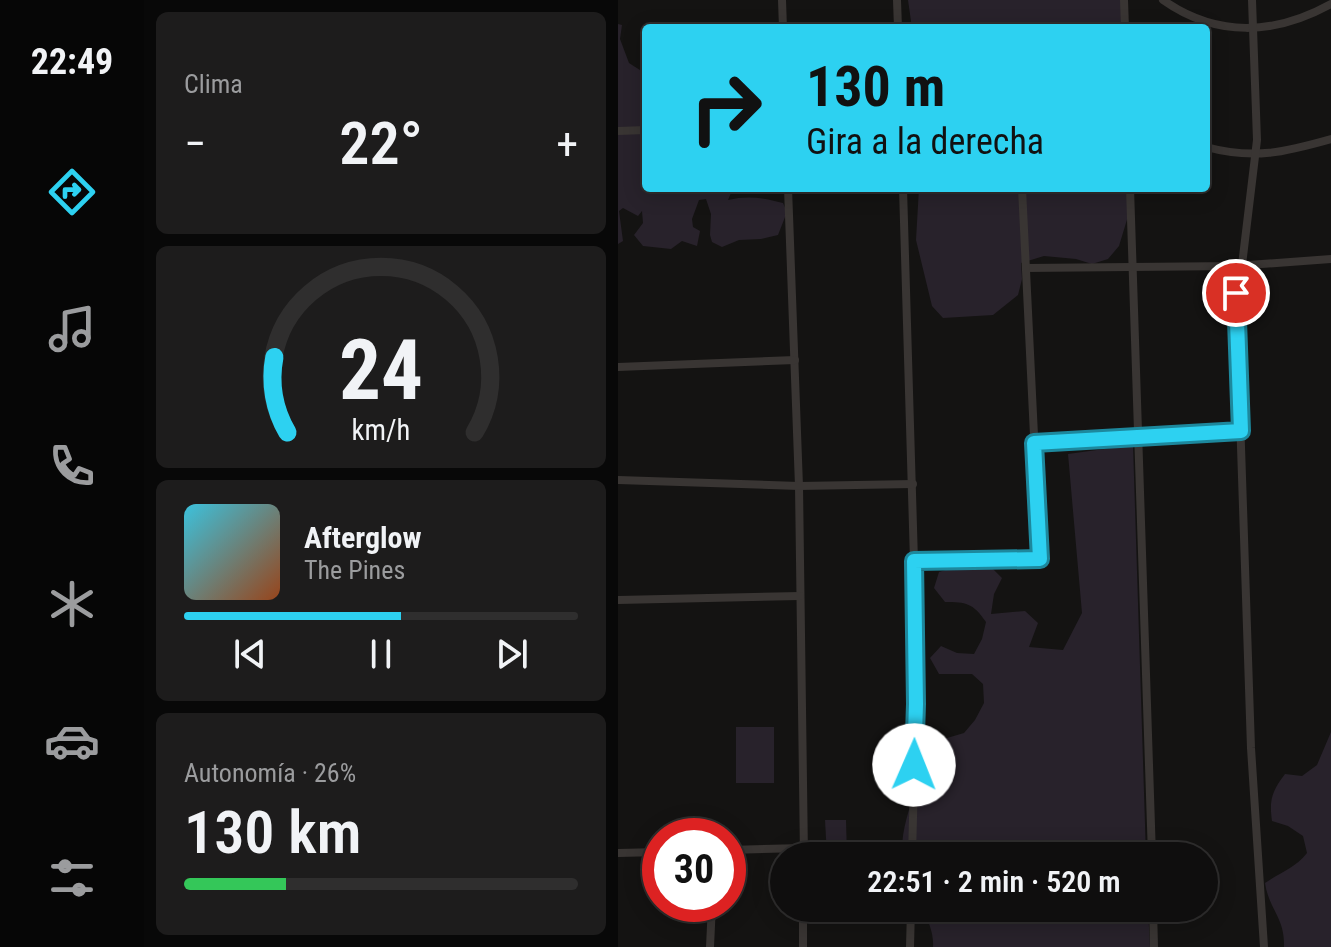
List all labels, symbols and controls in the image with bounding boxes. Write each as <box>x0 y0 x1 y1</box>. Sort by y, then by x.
text: 22:49 <box>31 41 113 83</box>
text: 130 m <box>806 54 945 120</box>
icon: right <box>674 56 778 160</box>
text: Clima <box>184 69 243 99</box>
text: 22° <box>339 108 423 179</box>
text: − <box>184 118 206 170</box>
text: + <box>556 118 578 170</box>
text: Gira a la derecha <box>806 121 1044 163</box>
icon: directions <box>44 164 100 220</box>
pin <box>1202 259 1270 327</box>
icon: arrive <box>1214 271 1258 315</box>
icon: music <box>44 301 100 357</box>
text: 24 <box>339 321 423 418</box>
text: km/h <box>352 413 410 447</box>
icon: phone <box>44 438 100 494</box>
text: Afterglow <box>304 520 422 555</box>
text: The Pines <box>304 555 405 585</box>
icon: climate <box>44 576 100 632</box>
icon: previous <box>228 632 272 676</box>
icon: pause <box>359 632 403 676</box>
icon: next <box>490 632 534 676</box>
icon: car <box>44 713 100 769</box>
position arrow <box>872 723 956 807</box>
text: Autonomía · 26% <box>184 758 356 788</box>
text: 130 km <box>184 797 361 868</box>
speed limit sign: 30 <box>642 818 746 922</box>
icon: filters <box>44 850 100 906</box>
text: 22:51 · 2 min · 520 m <box>867 864 1121 899</box>

